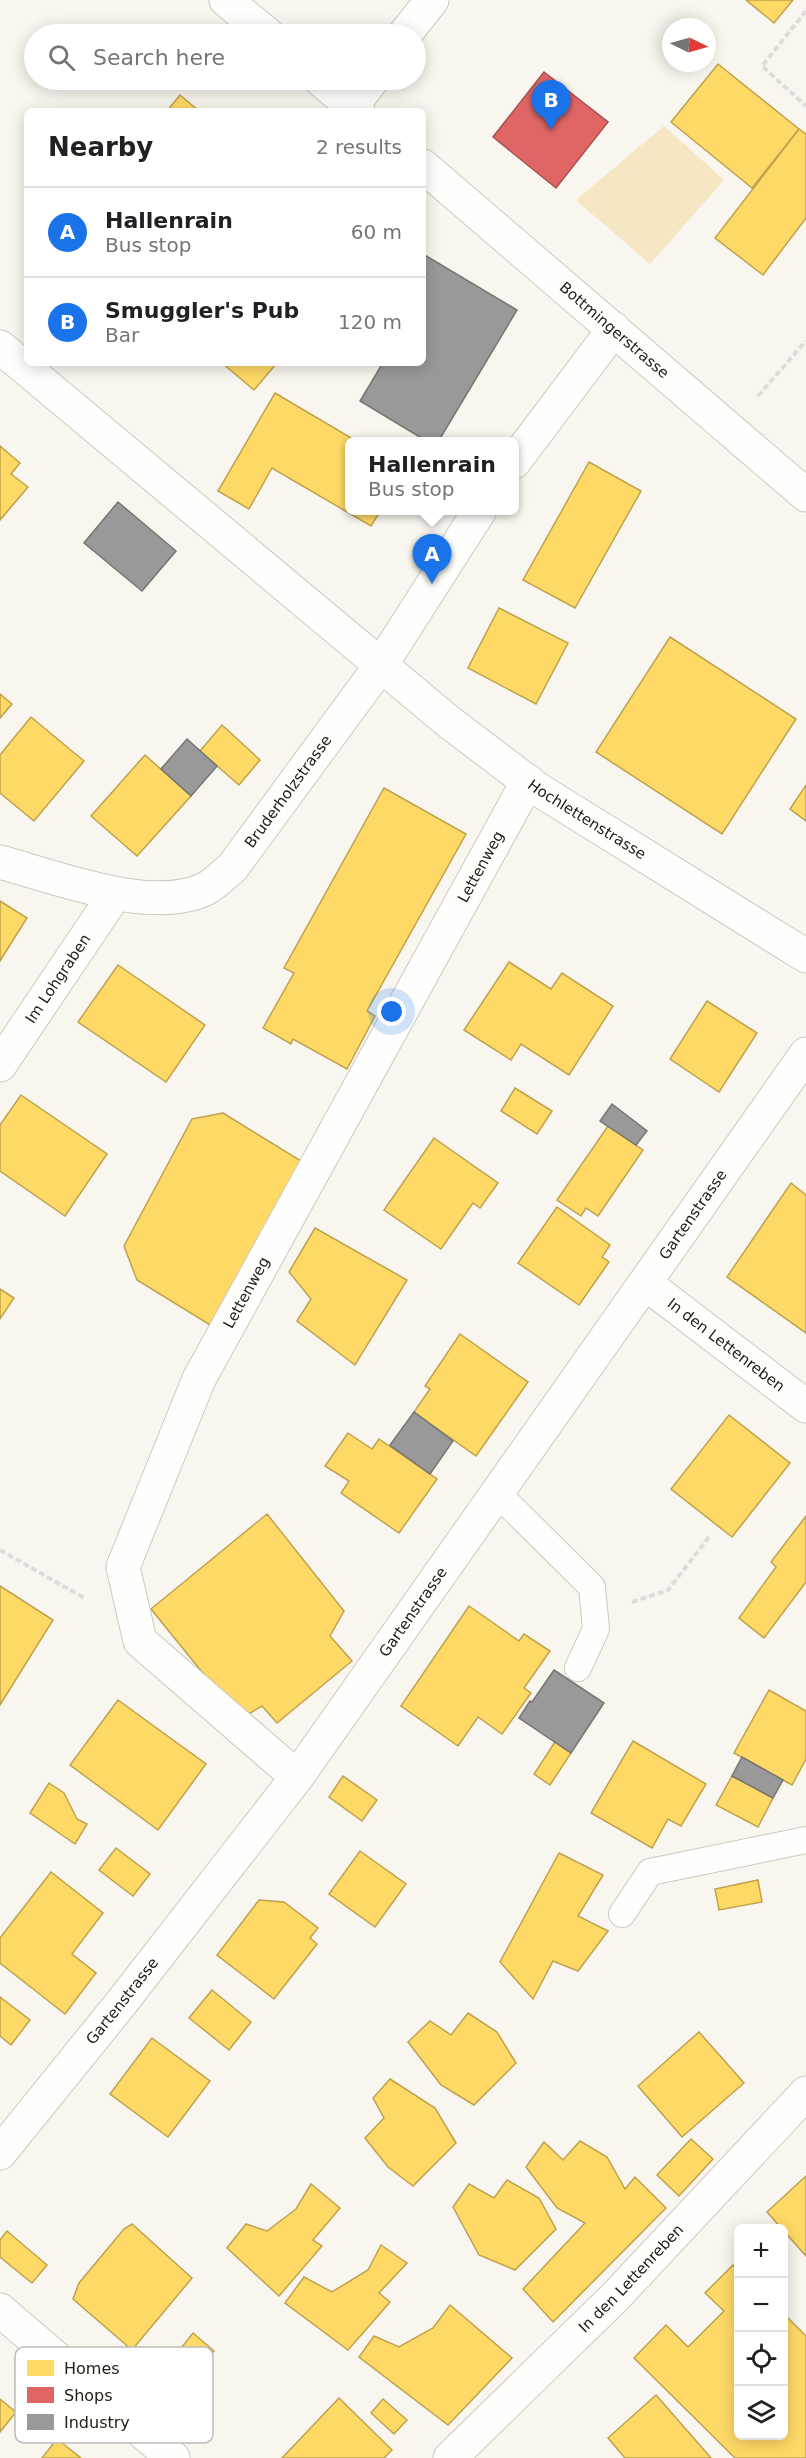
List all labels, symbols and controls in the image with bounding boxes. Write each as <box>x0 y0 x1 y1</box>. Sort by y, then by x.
north arrow <box>662 18 716 72</box>
search box <box>24 24 426 90</box>
icon: search <box>45 41 78 74</box>
text: Search here <box>93 45 225 70</box>
pin: B <box>532 80 570 130</box>
text: Nearby <box>48 132 153 162</box>
text: 2 results <box>316 135 402 159</box>
text: Hallenrain <box>105 208 233 233</box>
text: A <box>60 220 75 244</box>
text: 60 m <box>351 220 402 244</box>
text: Bus stop <box>105 233 191 257</box>
street label: Bottmingerstrasse <box>556 278 673 382</box>
text: Smuggler's Pub <box>105 298 299 323</box>
text: B <box>60 310 75 334</box>
text: 120 m <box>338 310 402 334</box>
text: Bar <box>105 323 139 347</box>
popup <box>345 437 519 515</box>
text: Hallenrain <box>368 452 496 477</box>
text: Bus stop <box>368 477 454 501</box>
pin: A <box>412 534 452 584</box>
street label: Bruderholzstrasse <box>241 732 336 851</box>
street label: Hochlettenstrasse <box>524 776 649 863</box>
street label: Lettenweg <box>454 828 508 906</box>
street label: Im Lohgraben <box>22 931 94 1027</box>
your location <box>377 997 406 1026</box>
street label: Gartenstrasse <box>655 1166 731 1263</box>
street label: Lettenweg <box>220 1254 273 1332</box>
street label: In den Lettenreben <box>664 1294 788 1395</box>
street label: Gartenstrasse <box>375 1564 451 1660</box>
street label: Gartenstrasse <box>82 1954 162 2048</box>
street label: In den Lettenreben <box>575 2221 687 2336</box>
map controls <box>734 2224 788 2440</box>
button: + <box>734 2224 788 2278</box>
button: − <box>734 2278 788 2332</box>
button: locate <box>734 2332 788 2386</box>
legend <box>15 2347 213 2443</box>
text: Homes <box>64 2359 120 2378</box>
text: Shops <box>64 2386 113 2405</box>
button: layers <box>734 2386 788 2440</box>
text: Industry <box>64 2413 130 2432</box>

